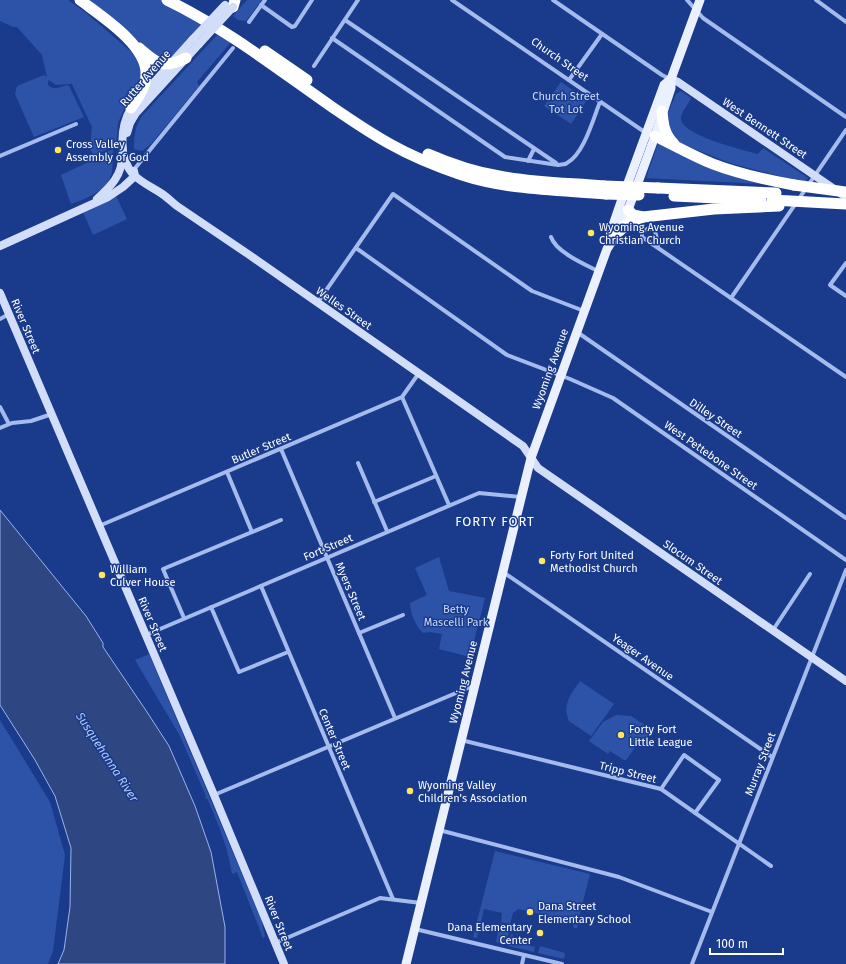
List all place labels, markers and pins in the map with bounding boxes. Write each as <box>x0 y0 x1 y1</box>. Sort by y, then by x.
place label: Cross Valley Assembly of God <box>66 138 149 164</box>
marker: Cross Valley Assembly of God <box>53 145 63 155</box>
place label: Wyoming Avenue Christian Church <box>599 221 684 247</box>
marker: Wyoming Avenue Christian Church <box>586 228 596 238</box>
place label: Forty Fort United Methodist Church <box>550 549 638 575</box>
marker: Forty Fort United Methodist Church <box>537 556 547 566</box>
place label: William Culver House <box>110 563 175 589</box>
marker: William Culver House <box>97 570 107 580</box>
place label: Forty Fort Little League <box>629 723 692 749</box>
marker: Forty Fort Little League <box>616 730 626 740</box>
place label: Wyoming Valley Children's Association <box>418 779 527 805</box>
marker: Wyoming Valley Children's Association <box>405 786 415 796</box>
place label: Dana Street Elementary School <box>538 900 631 926</box>
marker: Dana Street Elementary School <box>525 907 535 917</box>
place label: Dana Elementary Center <box>447 921 533 947</box>
marker: Dana Elementary Center <box>535 928 545 938</box>

